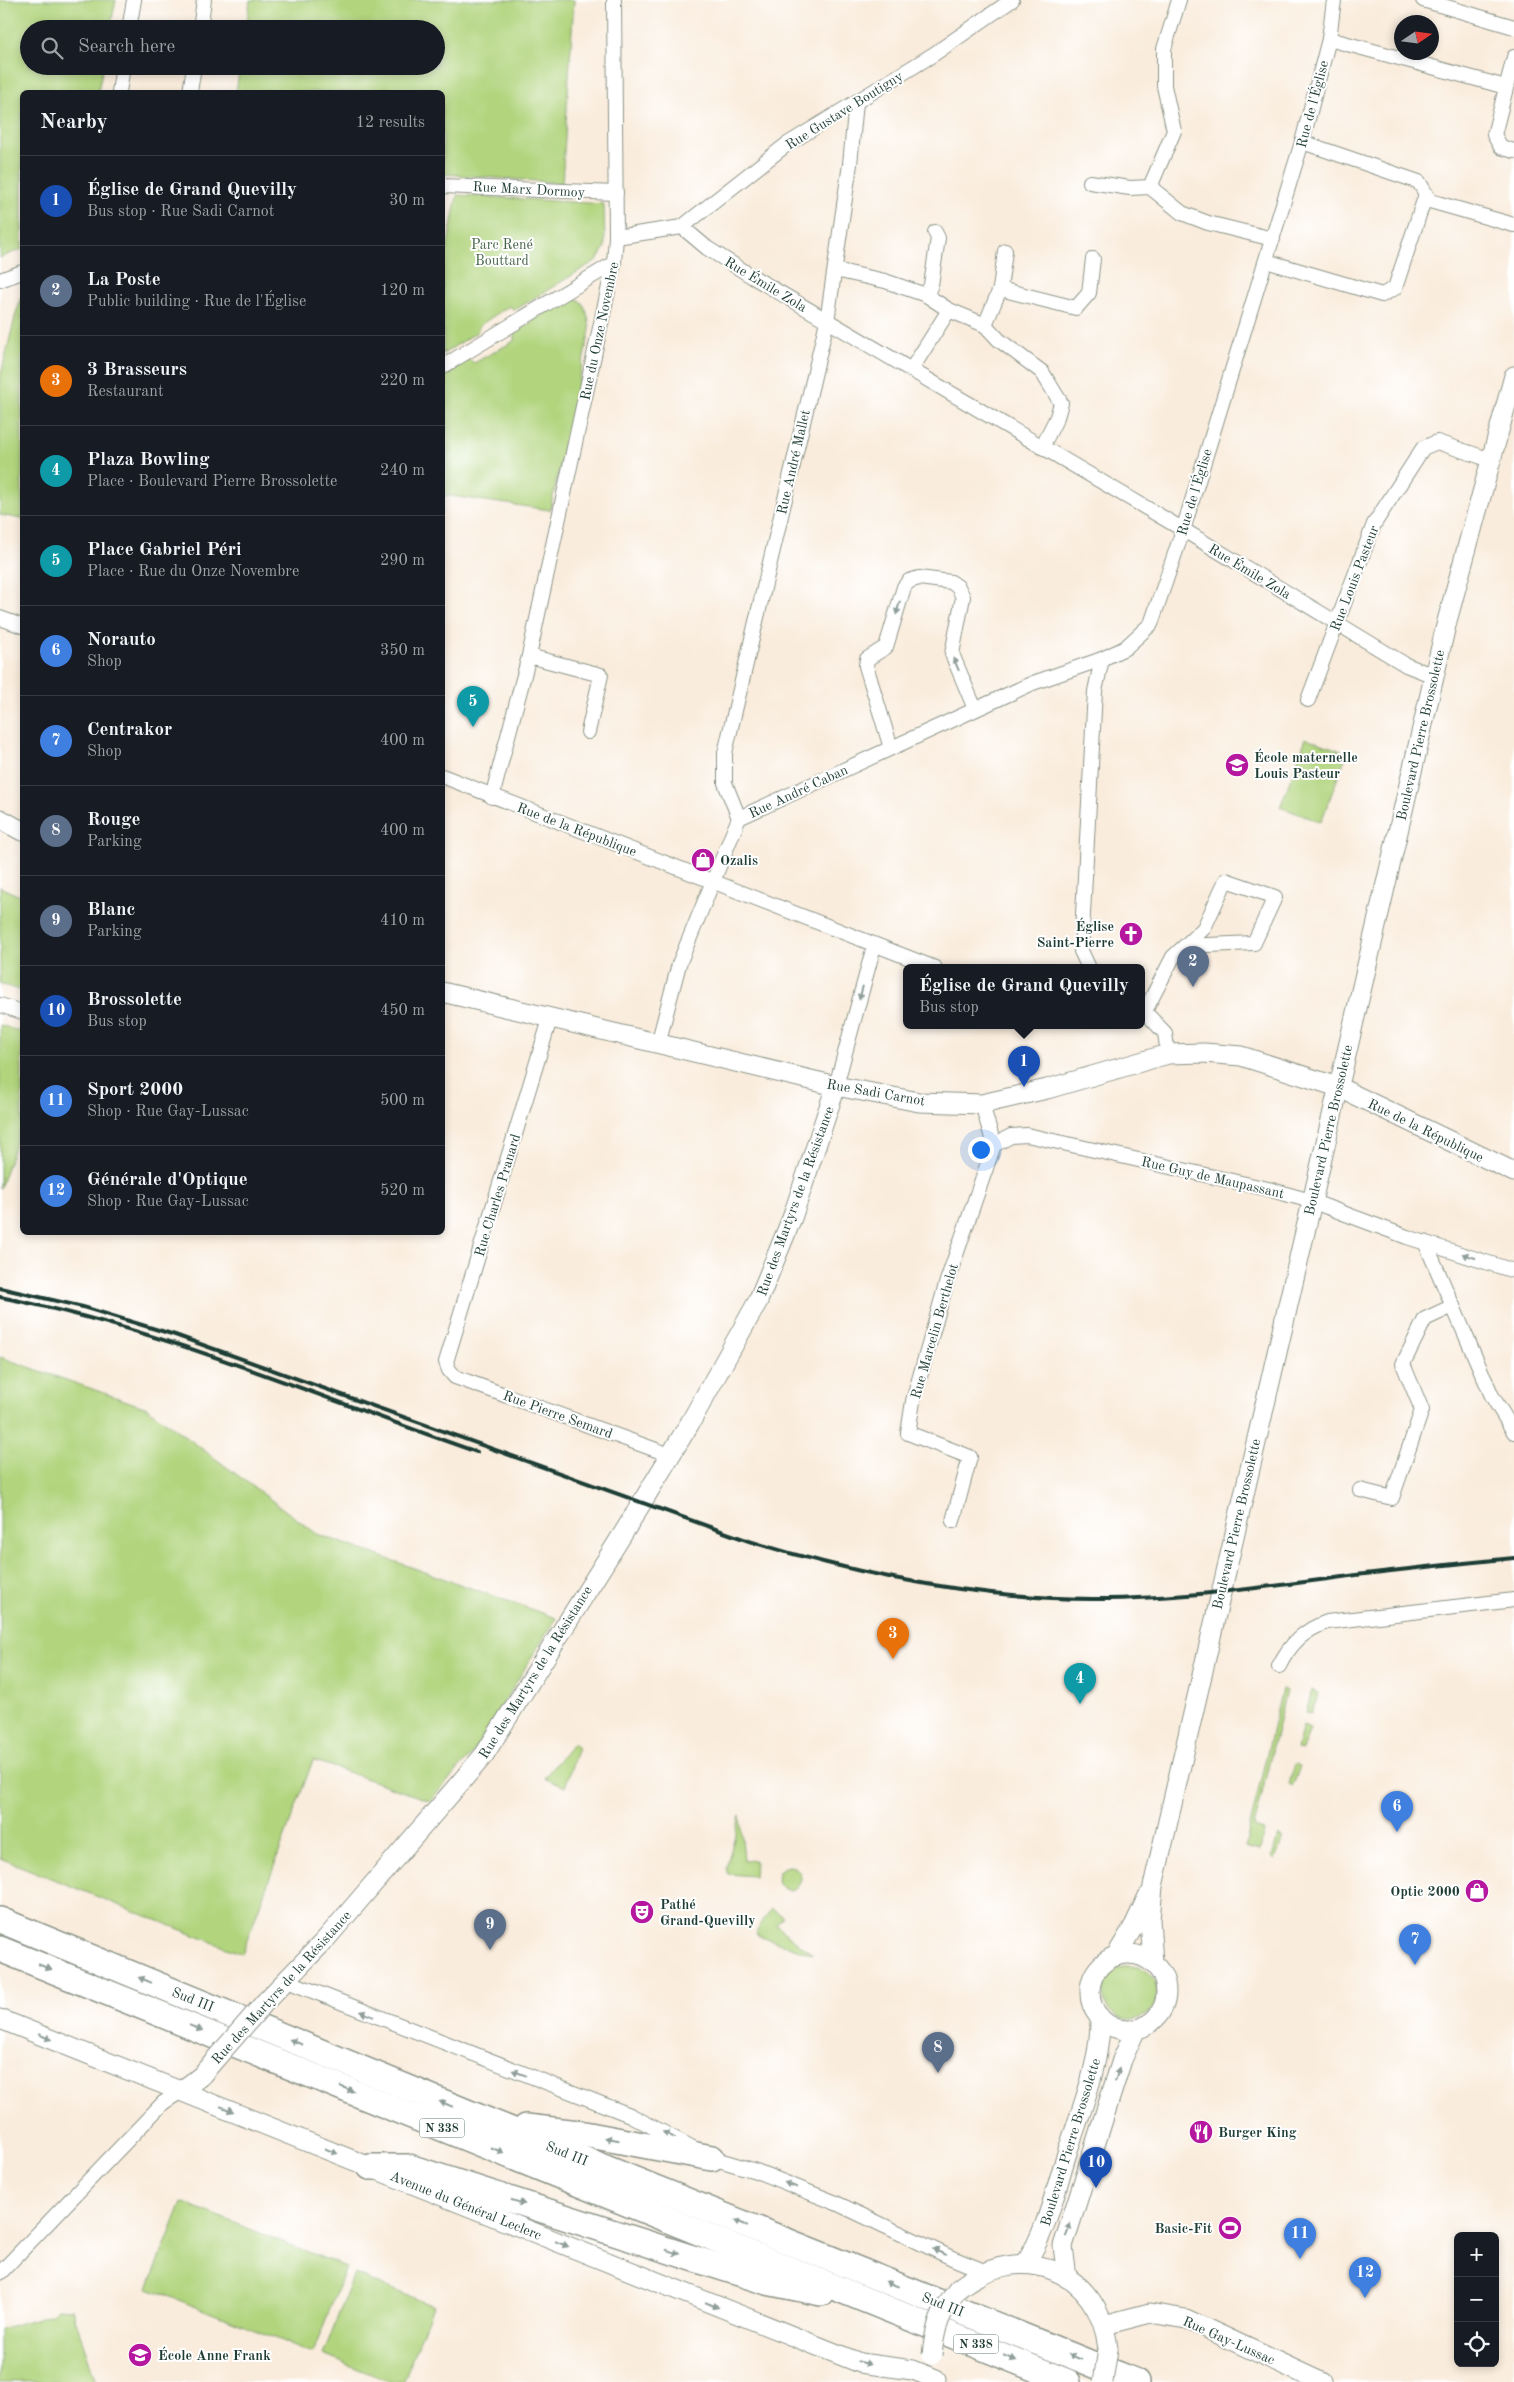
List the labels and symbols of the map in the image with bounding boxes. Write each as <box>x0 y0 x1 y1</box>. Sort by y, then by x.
north arrow <box>1394 15 1439 60</box>
street label: Rue de l'Église <box>1292 58 1331 150</box>
street label: Rue Gustave Boutigny <box>783 69 906 153</box>
street label: Rue Marx Dormoy <box>472 180 586 200</box>
park label: Parc René Bouttard <box>471 238 533 268</box>
street label: Rue Émile Zola <box>722 252 811 315</box>
street label: Rue du Onze Novembre <box>578 261 622 402</box>
street label: Rue André Mallet <box>775 408 813 516</box>
street label: Rue de l'Église <box>1172 446 1215 537</box>
street label: Rue Louis Pasteur <box>1328 523 1382 633</box>
street label: Rue Émile Zola <box>1206 539 1295 602</box>
one-way arrow <box>893 601 901 616</box>
street label: Boulevard Pierre Brossolette <box>1395 649 1447 822</box>
one-way arrow <box>952 657 960 672</box>
pin: 5 <box>457 686 489 727</box>
place label: École maternelle Louis Pasteur <box>1254 748 1358 781</box>
school or university icon: École maternelle Louis Pasteur <box>1224 752 1250 778</box>
street label: Rue André Caban <box>747 763 850 821</box>
street label: Rue de la République <box>515 801 638 859</box>
shop icon: Ozalis <box>690 847 716 873</box>
place label: Ozalis <box>720 854 758 868</box>
place label: Église Saint-Pierre <box>1037 917 1114 950</box>
church icon: Église Saint-Pierre <box>1118 921 1144 947</box>
pin: 2 <box>1177 946 1209 987</box>
one-way arrow <box>857 986 865 1001</box>
street label: Boulevard Pierre Brossolette <box>1303 1044 1355 1217</box>
pin: 1 <box>1008 1046 1040 1087</box>
street label: Rue Sadi Carnot <box>825 1077 926 1109</box>
street label: Rue de la République <box>1365 1097 1486 1165</box>
street label: Rue des Martyrs de la Résistance <box>755 1105 837 1298</box>
street label: Rue Charles Pranard <box>473 1132 523 1258</box>
your location <box>968 1137 994 1163</box>
street label: Rue Guy de Maupassant <box>1140 1155 1286 1201</box>
one-way arrow <box>1462 1252 1477 1260</box>
street label: Rue Marcelin Berthelot <box>909 1262 961 1401</box>
street label: Rue Pierre Semard <box>501 1389 614 1441</box>
street label: Boulevard Pierre Brossolette <box>1211 1438 1263 1611</box>
street label: Rue des Martyrs de la Résistance <box>477 1584 595 1761</box>
pin: 3 <box>877 1618 909 1659</box>
pin: 4 <box>1064 1663 1096 1704</box>
pin: 6 <box>1381 1791 1413 1832</box>
shop icon: Optic 2000 <box>1464 1878 1490 1904</box>
place label: Optic 2000 <box>1390 1885 1460 1899</box>
place label: Pathé Grand-Quevilly <box>660 1898 756 1928</box>
theatre icon: Pathé Grand-Quevilly <box>629 1899 655 1925</box>
street label: Rue des Martyrs de la Résistance <box>209 1908 354 2067</box>
pin: 9 <box>474 1909 506 1950</box>
pin: 7 <box>1399 1924 1431 1965</box>
one-way arrow <box>38 1964 52 1972</box>
one-way arrow <box>137 1976 152 1984</box>
street label: Sud III <box>170 1985 216 2015</box>
one-way arrow <box>360 2009 375 2017</box>
one-way arrow <box>189 2024 204 2032</box>
pin: 8 <box>922 2032 954 2073</box>
one-way arrow <box>38 2033 53 2041</box>
one-way arrow <box>288 2038 303 2045</box>
street label: Boulevard Pierre Brossolette <box>1039 2057 1103 2228</box>
one-way arrow <box>1114 2067 1122 2082</box>
one-way arrow <box>512 2068 526 2076</box>
one-way arrow <box>339 2086 354 2093</box>
one-way arrow <box>438 2100 453 2108</box>
one-way arrow <box>219 2106 234 2113</box>
road number: N 338 <box>420 2118 464 2138</box>
restaurant icon: Burger King <box>1188 2119 1214 2145</box>
place label: Burger King <box>1218 2126 1297 2140</box>
one-way arrow <box>661 2131 676 2139</box>
one-way arrow <box>604 2135 620 2143</box>
street label: Sud III <box>544 2139 590 2169</box>
one-way arrow <box>490 2146 505 2154</box>
one-way arrow <box>324 2147 338 2155</box>
pin: 10 <box>1080 2147 1112 2188</box>
street label: Avenue du Général Leclerc <box>388 2169 543 2243</box>
one-way arrow <box>784 2181 799 2189</box>
one-way arrow <box>511 2199 526 2207</box>
sports icon: Basic-Fit <box>1217 2215 1243 2241</box>
pin: 11 <box>1284 2218 1316 2259</box>
one-way arrow <box>733 2219 748 2227</box>
one-way arrow <box>1065 2222 1073 2237</box>
place label: Basic-Fit <box>1154 2222 1212 2236</box>
one-way arrow <box>554 2241 569 2248</box>
one-way arrow <box>666 2248 681 2256</box>
one-way arrow <box>932 2248 947 2256</box>
pin: 12 <box>1349 2257 1381 2298</box>
one-way arrow <box>885 2279 899 2287</box>
street label: Sud III <box>920 2290 966 2320</box>
one-way arrow <box>705 2301 719 2309</box>
street label: Rue Gay-Lussac <box>1180 2314 1277 2367</box>
road number: N 338 <box>954 2334 998 2354</box>
school or university icon: École Anne Frank <box>127 2342 153 2368</box>
place label: École Anne Frank <box>158 2346 271 2363</box>
one-way arrow <box>1068 2353 1082 2361</box>
one-way arrow <box>1003 2354 1018 2362</box>
one-way arrow <box>856 2359 871 2367</box>

